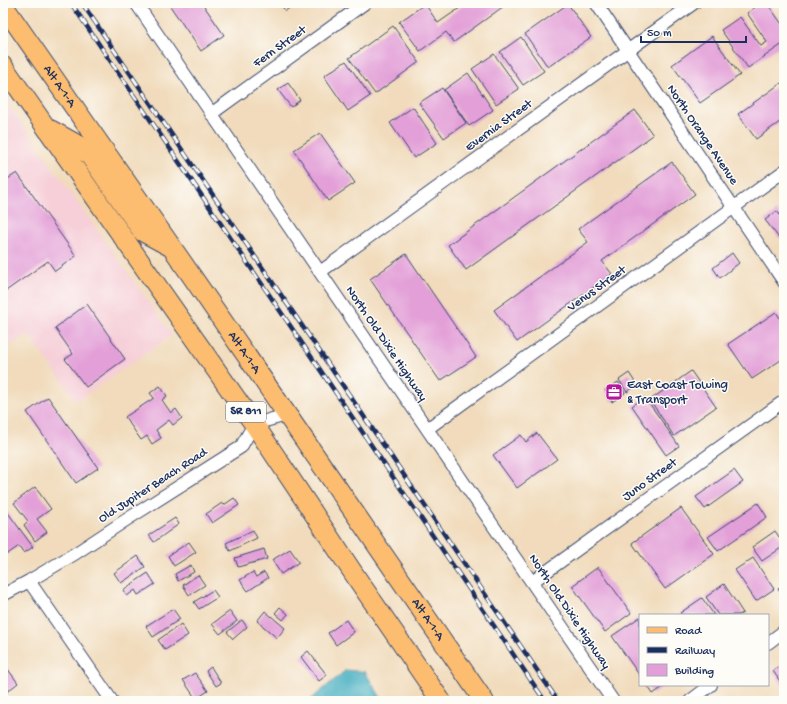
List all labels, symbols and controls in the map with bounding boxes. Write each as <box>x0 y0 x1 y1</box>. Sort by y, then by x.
scale bar <box>641 18 746 44</box>
street label: Fern Street <box>250 22 311 72</box>
text: 50 m <box>647 27 672 41</box>
street label: Alt A-1-A <box>40 62 80 111</box>
street label: North Orange Avenue <box>663 82 741 188</box>
street label: Evernia Street <box>463 96 537 155</box>
street label: Venus Street <box>564 262 631 316</box>
street label: North Old Dixie Highway <box>342 284 430 405</box>
street label: Alt A-1-A <box>225 329 265 377</box>
place label: East Coast Towing & Transport <box>627 378 728 408</box>
office icon: East Coast Towing & Transport <box>604 382 624 402</box>
road number: SR 811 <box>226 402 266 422</box>
street label: Old Jupiter Beach Road <box>96 444 211 527</box>
street label: Juno Street <box>620 454 682 505</box>
street label: North Old Dixie Highway <box>525 552 613 673</box>
street label: Alt A-1-A <box>408 595 448 644</box>
legend <box>639 614 769 686</box>
text: Road <box>675 625 702 639</box>
text: Railway <box>675 645 715 659</box>
text: Building <box>674 665 714 679</box>

